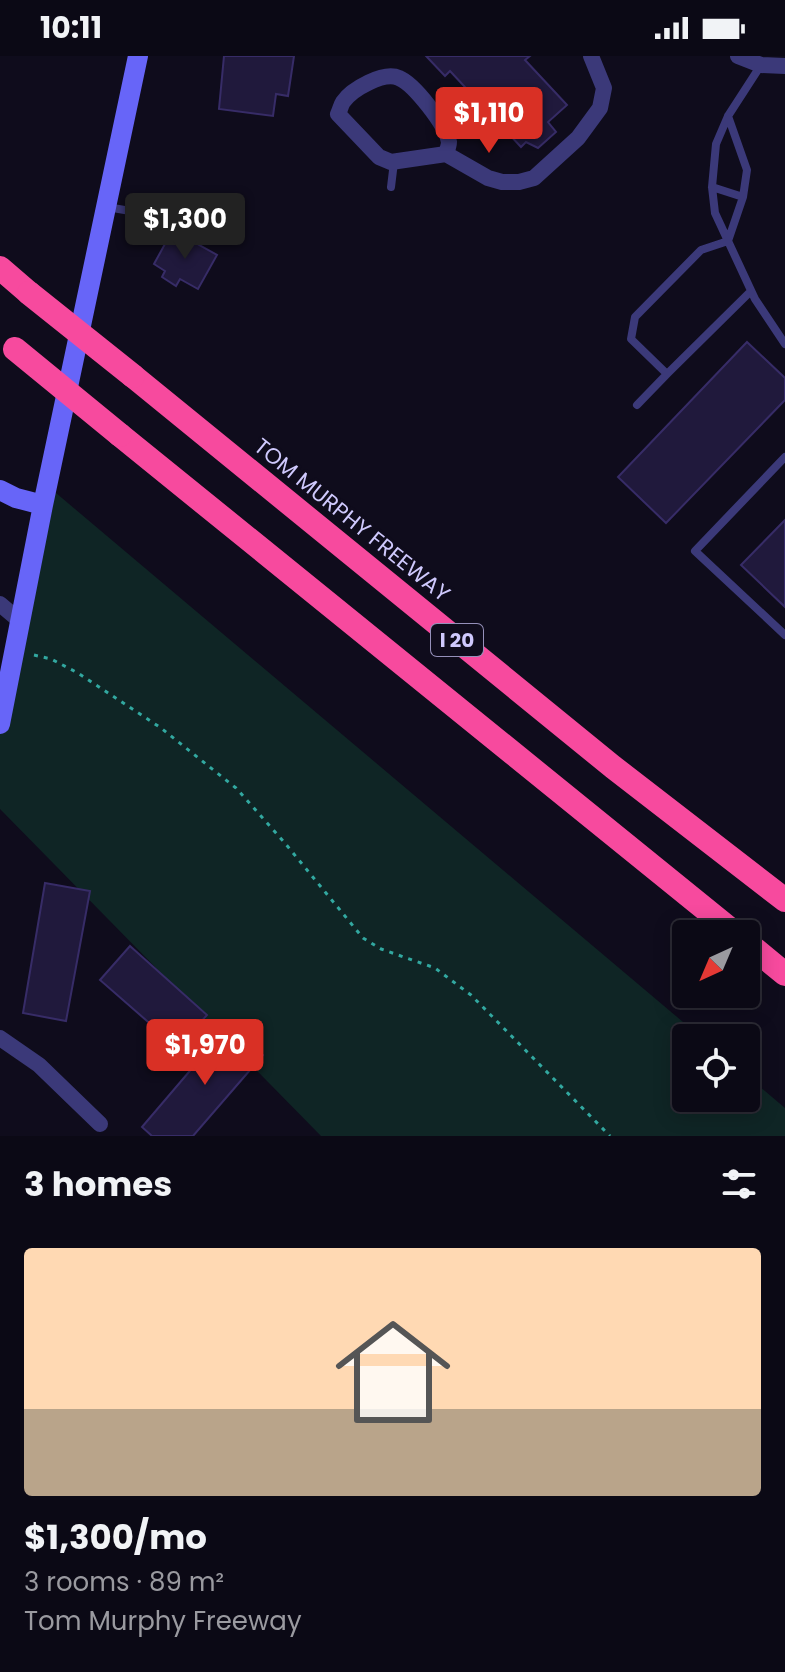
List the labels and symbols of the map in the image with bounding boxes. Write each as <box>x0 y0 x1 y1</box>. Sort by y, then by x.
pin: $1,110 <box>424 87 554 155</box>
pin: $1,300 <box>120 193 250 261</box>
street label: TOM MURPHY FREEWAY <box>247 431 457 609</box>
road number: I 20 <box>431 624 483 656</box>
north arrow <box>672 920 760 1008</box>
pin: $1,970 <box>140 1019 270 1087</box>

